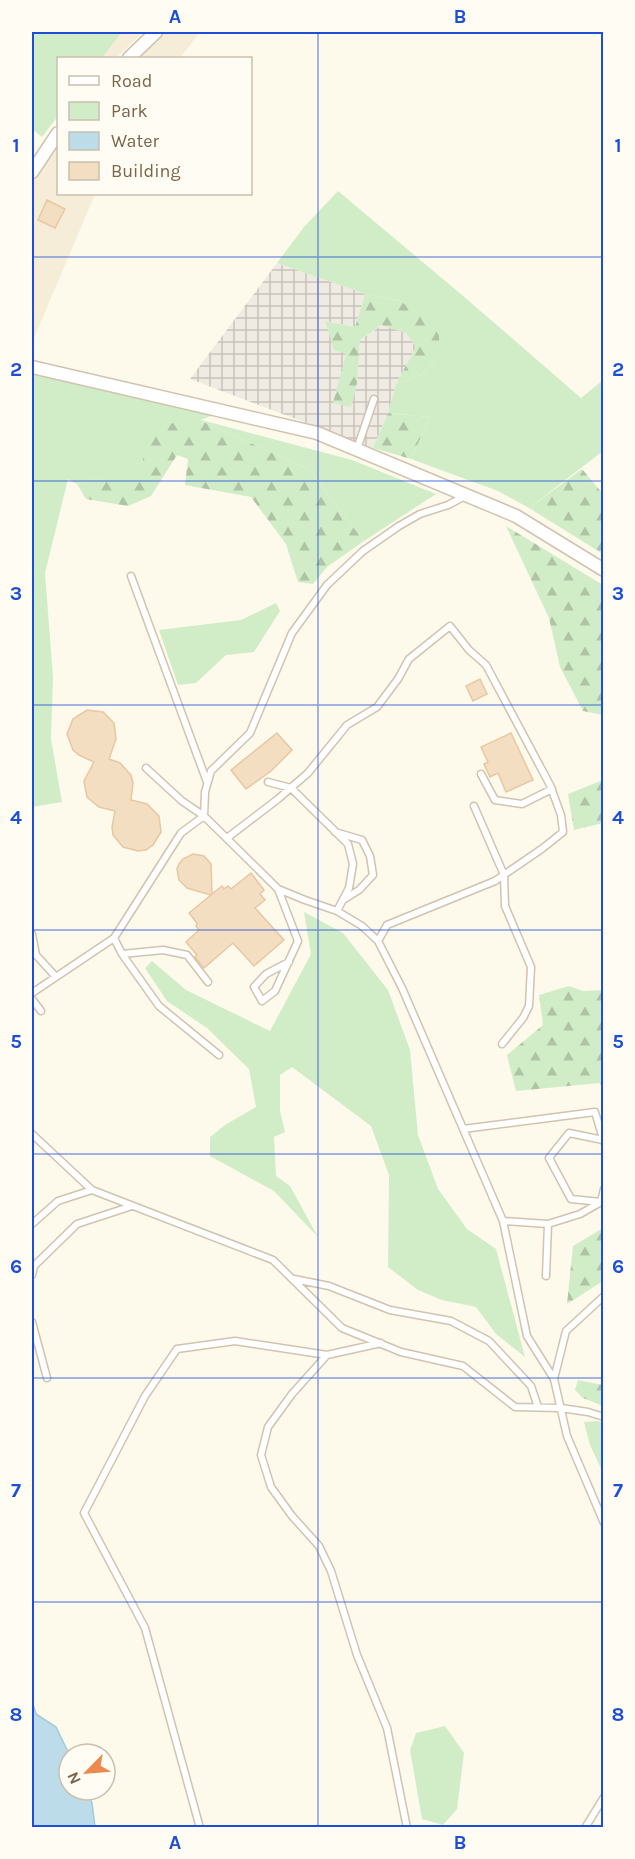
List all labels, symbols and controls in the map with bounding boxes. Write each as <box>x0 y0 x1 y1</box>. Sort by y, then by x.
text: A <box>169 5 182 28</box>
text: B <box>454 5 466 28</box>
legend <box>57 57 252 195</box>
text: Road <box>111 70 152 92</box>
text: Park <box>111 100 148 122</box>
text: Water <box>111 130 159 152</box>
text: 1 <box>12 134 20 157</box>
text: 1 <box>614 134 622 157</box>
text: Building <box>111 160 181 182</box>
text: 2 <box>10 358 22 381</box>
text: 2 <box>612 358 624 381</box>
text: 3 <box>10 582 22 605</box>
text: 3 <box>612 582 624 605</box>
text: 4 <box>10 806 22 829</box>
text: 4 <box>612 806 624 829</box>
text: 5 <box>10 1030 22 1053</box>
text: 5 <box>612 1030 624 1053</box>
text: 6 <box>10 1255 22 1278</box>
text: 6 <box>612 1255 624 1278</box>
text: 7 <box>11 1479 21 1502</box>
text: 7 <box>613 1479 623 1502</box>
text: 8 <box>10 1703 22 1726</box>
text: 8 <box>612 1703 624 1726</box>
north arrow <box>57 1742 117 1802</box>
text: N <box>63 1769 85 1787</box>
text: A <box>169 1831 182 1854</box>
text: B <box>454 1831 466 1854</box>

